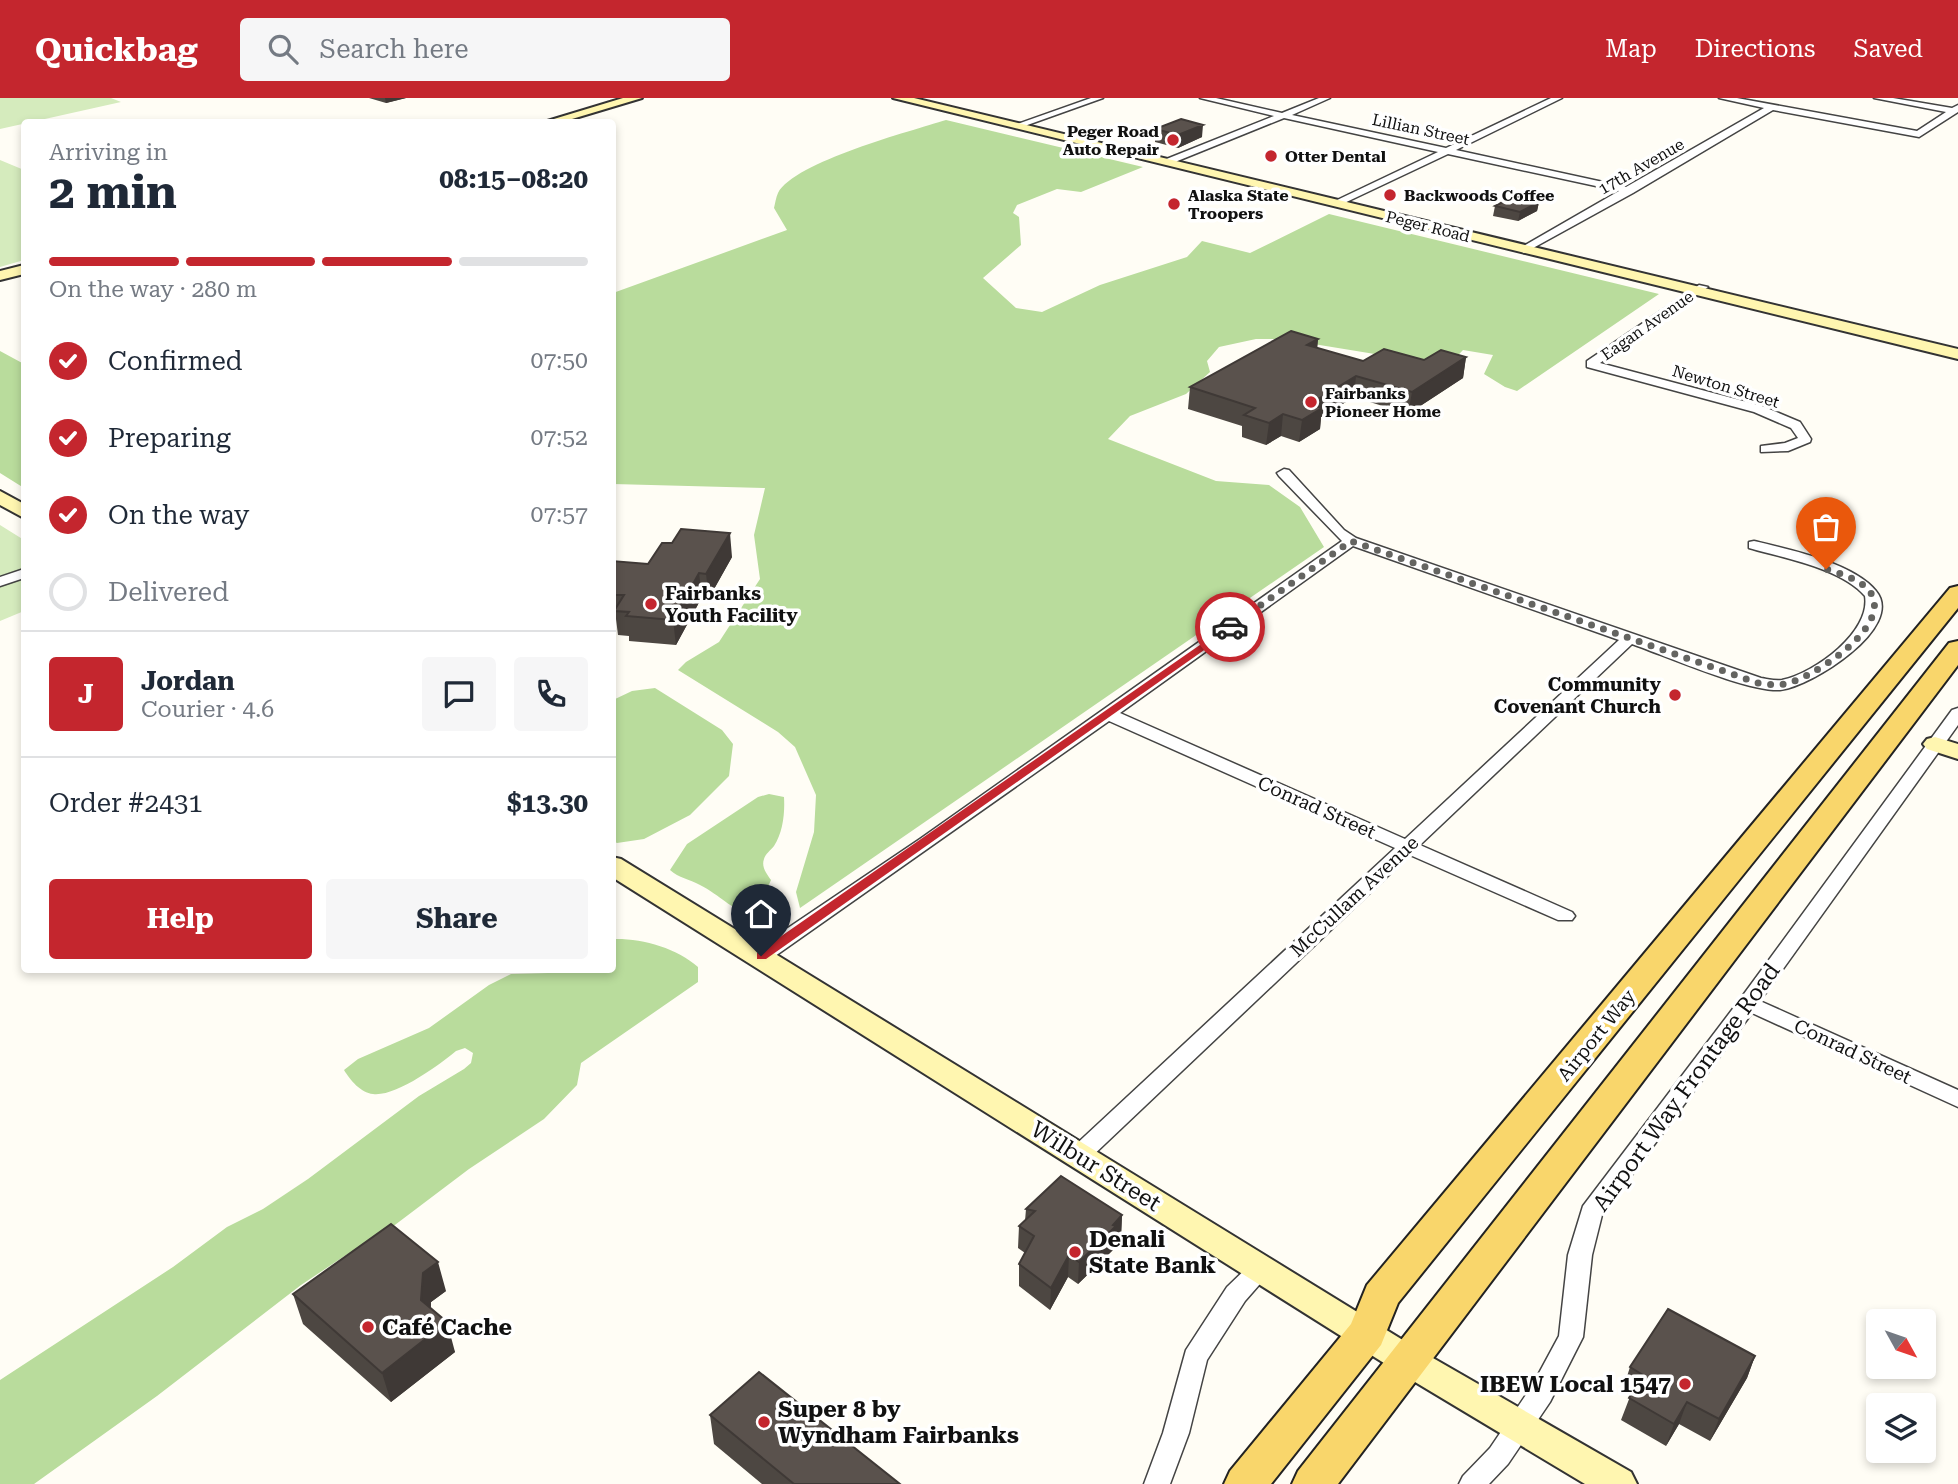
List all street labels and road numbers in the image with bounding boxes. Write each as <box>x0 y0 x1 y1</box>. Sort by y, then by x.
street label: Lillian Street <box>1371 110 1471 149</box>
street label: 17th Avenue <box>1595 134 1688 199</box>
street label: Peger Road <box>1384 207 1472 246</box>
street label: Eagan Avenue <box>1597 286 1697 364</box>
street label: Newton Street <box>1670 361 1782 412</box>
street label: Conrad Street <box>1254 771 1379 844</box>
street label: McCullam Avenue <box>1286 831 1423 962</box>
street label: Airport Way Frontage Road <box>1587 958 1786 1217</box>
street label: Airport Way <box>1553 984 1641 1086</box>
street label: Conrad Street <box>1790 1014 1915 1089</box>
street label: Wilbur Street <box>1026 1116 1166 1217</box>

